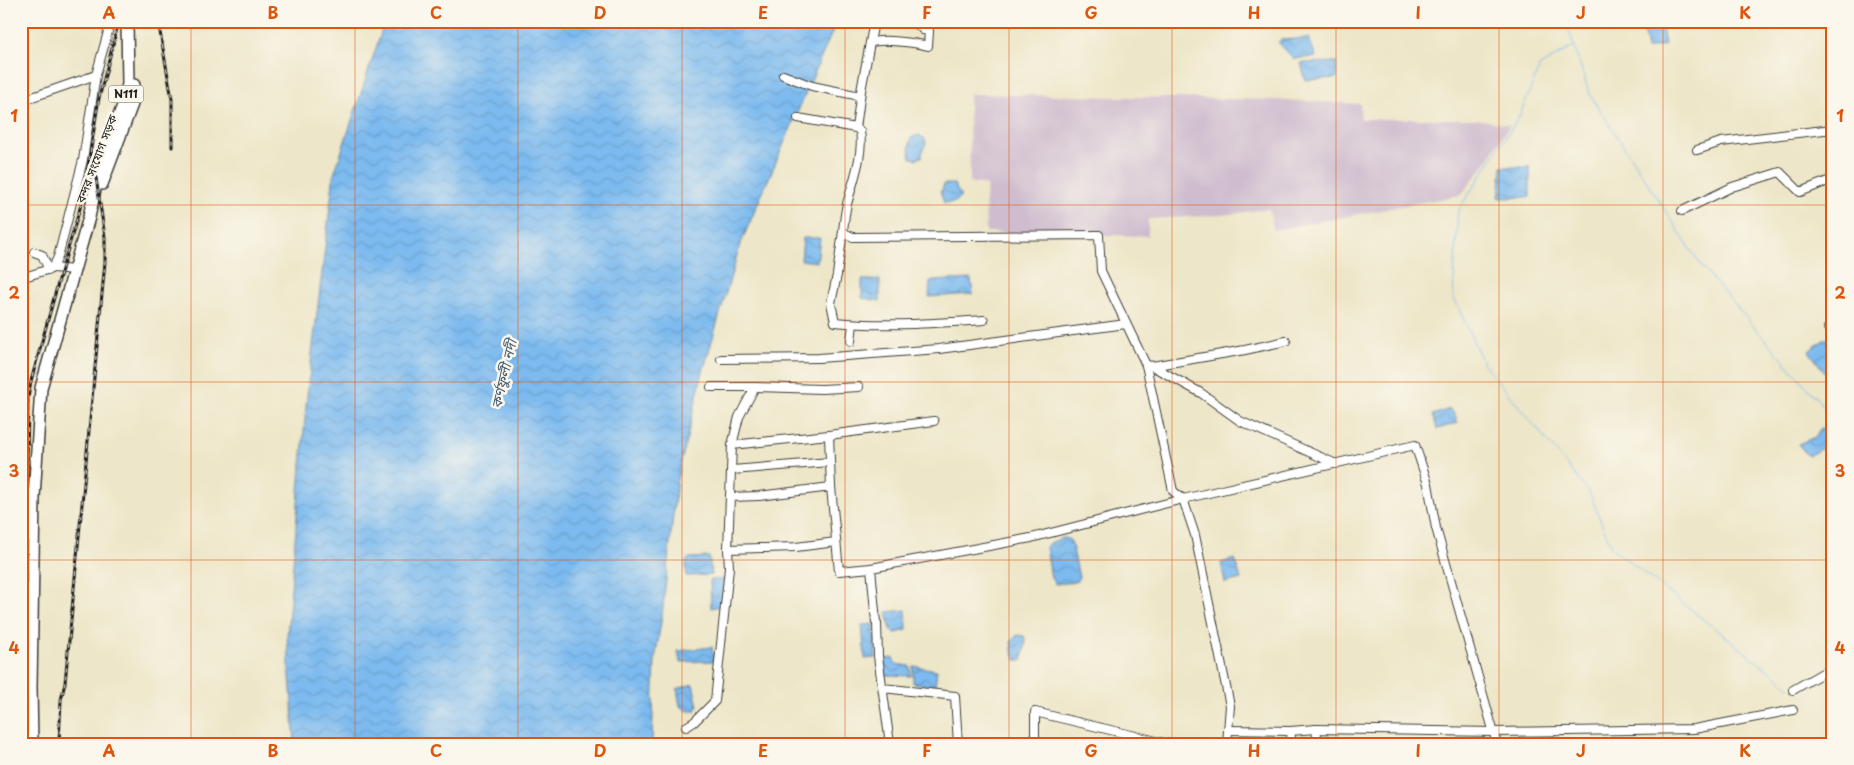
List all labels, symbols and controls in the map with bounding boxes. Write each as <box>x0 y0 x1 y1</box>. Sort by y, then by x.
text: A <box>103 0 116 24</box>
text: B <box>268 0 279 24</box>
text: C <box>430 0 442 24</box>
text: D <box>594 0 606 24</box>
text: E <box>758 0 768 24</box>
text: F <box>922 0 932 24</box>
text: G <box>1084 0 1098 24</box>
text: H <box>1248 0 1260 24</box>
text: I <box>1415 0 1421 24</box>
text: J <box>1576 0 1586 24</box>
text: K <box>1739 0 1751 24</box>
road number: N111 <box>108 86 144 102</box>
text: 1 <box>10 103 18 127</box>
text: 1 <box>1836 103 1844 127</box>
street label: বন্দর সংযোগ সড়ক <box>71 111 121 206</box>
text: 2 <box>8 280 20 304</box>
text: 2 <box>1834 280 1846 304</box>
water label: কর্ণফুলী নদী <box>485 334 522 410</box>
text: 3 <box>9 458 19 482</box>
text: 3 <box>1835 458 1845 482</box>
text: 4 <box>9 635 20 659</box>
text: 4 <box>1835 635 1846 659</box>
text: A <box>103 738 116 762</box>
text: B <box>268 738 279 762</box>
text: C <box>430 738 442 762</box>
text: D <box>594 738 606 762</box>
text: E <box>758 738 768 762</box>
text: F <box>922 738 932 762</box>
text: G <box>1084 738 1098 762</box>
text: H <box>1248 738 1260 762</box>
text: I <box>1415 738 1421 762</box>
text: J <box>1576 738 1586 762</box>
text: K <box>1739 738 1751 762</box>

